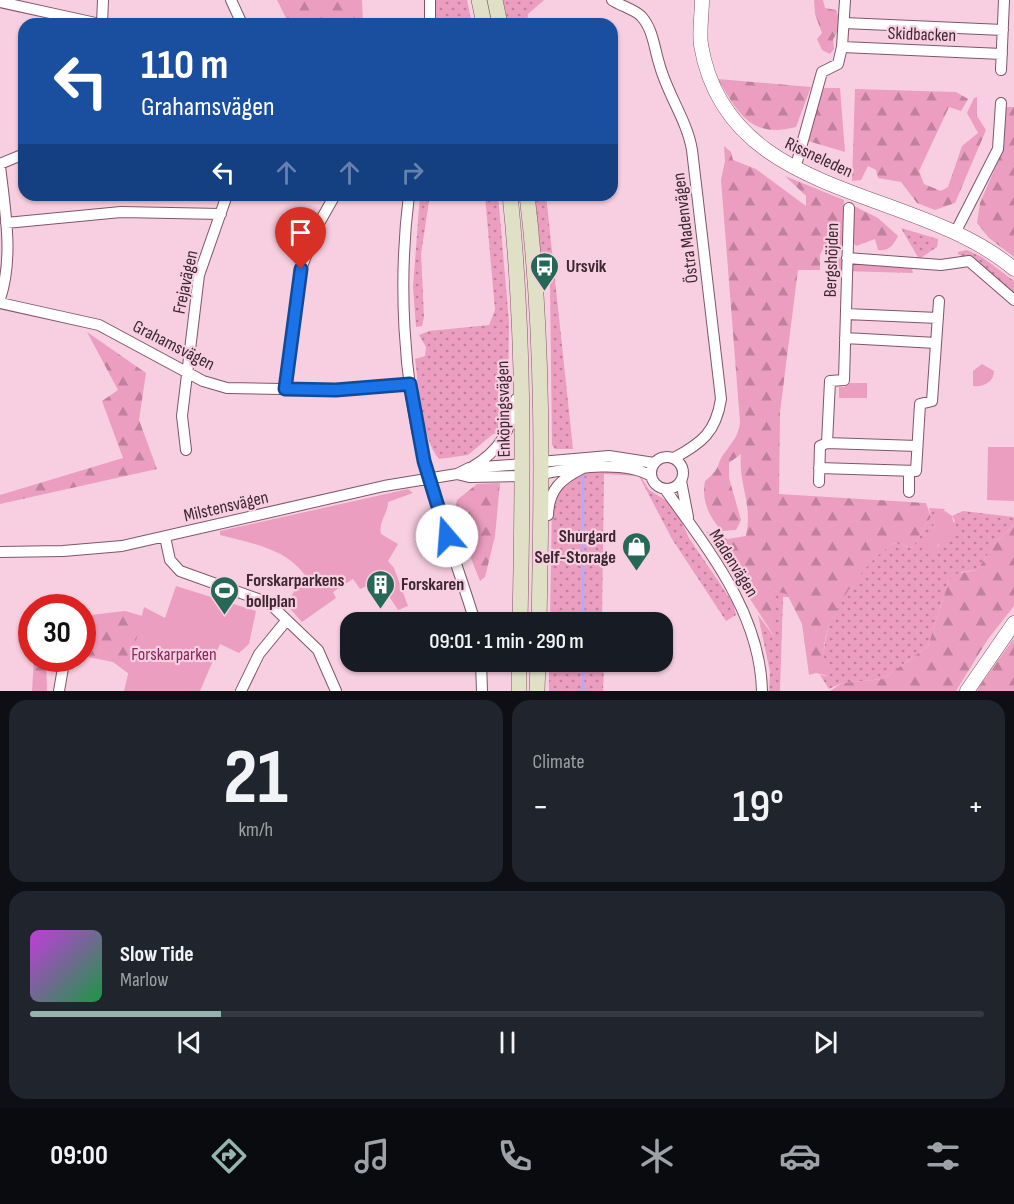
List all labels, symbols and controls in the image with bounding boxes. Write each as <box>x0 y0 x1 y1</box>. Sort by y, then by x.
street label: Skidbacken <box>887 23 957 46</box>
text: 110 m <box>141 40 228 91</box>
icon: left <box>42 42 120 120</box>
text: Grahamsvägen <box>141 91 275 123</box>
street label: Rissneleden <box>782 133 856 182</box>
icon: left <box>207 156 240 189</box>
icon: ahead <box>270 156 303 189</box>
icon: ahead <box>333 156 366 189</box>
icon: right <box>396 156 429 189</box>
street label: Östra Madenvägen <box>668 171 703 284</box>
pin <box>275 207 326 269</box>
icon: arrive <box>284 216 317 249</box>
street label: Bergshöjden <box>820 222 843 298</box>
street label: Frejavägen <box>169 248 202 316</box>
bus stop icon: Ursvik <box>529 250 561 292</box>
place label: Ursvik <box>566 256 607 277</box>
street label: Grahamsvägen <box>129 316 218 375</box>
street label: Enköpingsvägen <box>492 360 515 458</box>
street label: Milstensvägen <box>182 487 270 526</box>
position arrow <box>415 504 479 568</box>
place label: Shurgard Self-Storage <box>535 526 616 568</box>
street label: Madenvägen <box>705 526 763 601</box>
shop icon: Shurgard Self-Storage <box>621 530 653 572</box>
building icon: Forskaren <box>364 568 396 610</box>
place label: Forskarparkens bollplan <box>246 570 344 612</box>
sports icon: Forskarparkens bollplan <box>209 574 241 616</box>
place label: Forskaren <box>401 574 464 595</box>
speed limit sign: 30 <box>18 594 96 672</box>
text: 09:01 · 1 min · 290 m <box>429 628 584 655</box>
park label: Forskarparken <box>131 644 217 665</box>
text: 21 <box>223 732 288 825</box>
text: Climate <box>533 750 585 774</box>
text: 19° <box>733 780 784 835</box>
text: − <box>533 787 549 827</box>
text: + <box>968 787 984 827</box>
text: km/h <box>238 818 273 842</box>
text: Slow Tide <box>120 941 194 968</box>
text: Marlow <box>120 968 168 992</box>
icon: previous <box>173 1026 206 1059</box>
icon: pause <box>491 1026 524 1059</box>
icon: next <box>809 1026 842 1059</box>
icon: directions <box>208 1135 250 1177</box>
icon: music <box>351 1135 393 1177</box>
icon: phone <box>494 1135 536 1177</box>
icon: climate <box>636 1135 678 1177</box>
icon: car <box>779 1135 821 1177</box>
icon: filters <box>922 1135 964 1177</box>
text: 09:00 <box>50 1140 108 1172</box>

